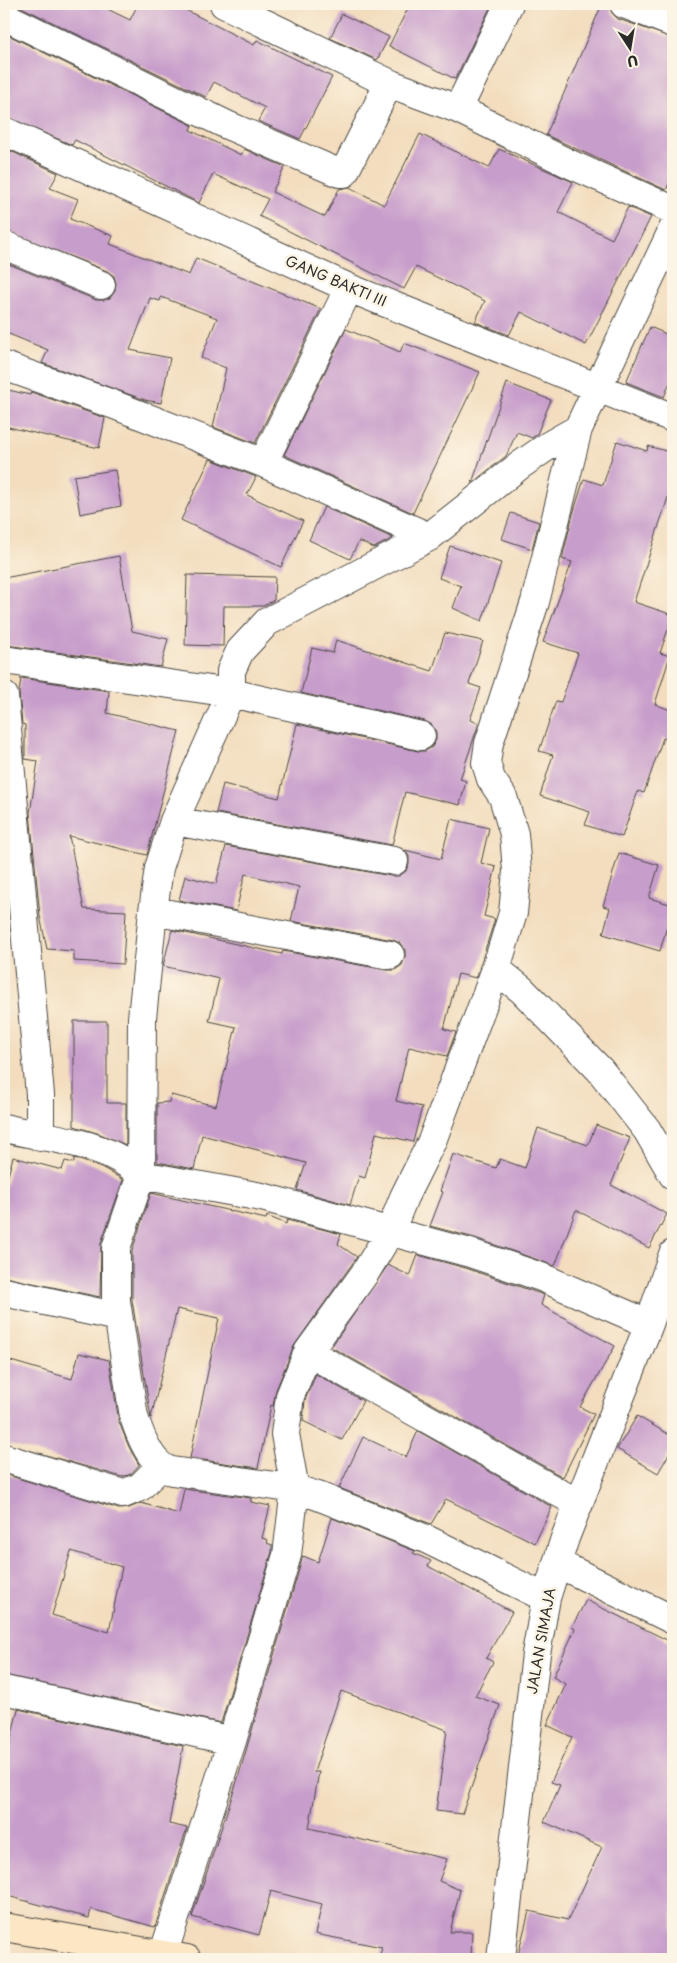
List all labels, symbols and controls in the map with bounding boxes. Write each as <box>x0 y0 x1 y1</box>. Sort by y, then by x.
north arrow <box>604 22 654 72</box>
text: U <box>625 50 640 73</box>
street label: GANG BAKTI III <box>282 250 390 311</box>
street label: JALAN SIMAJA <box>521 1586 560 1696</box>

